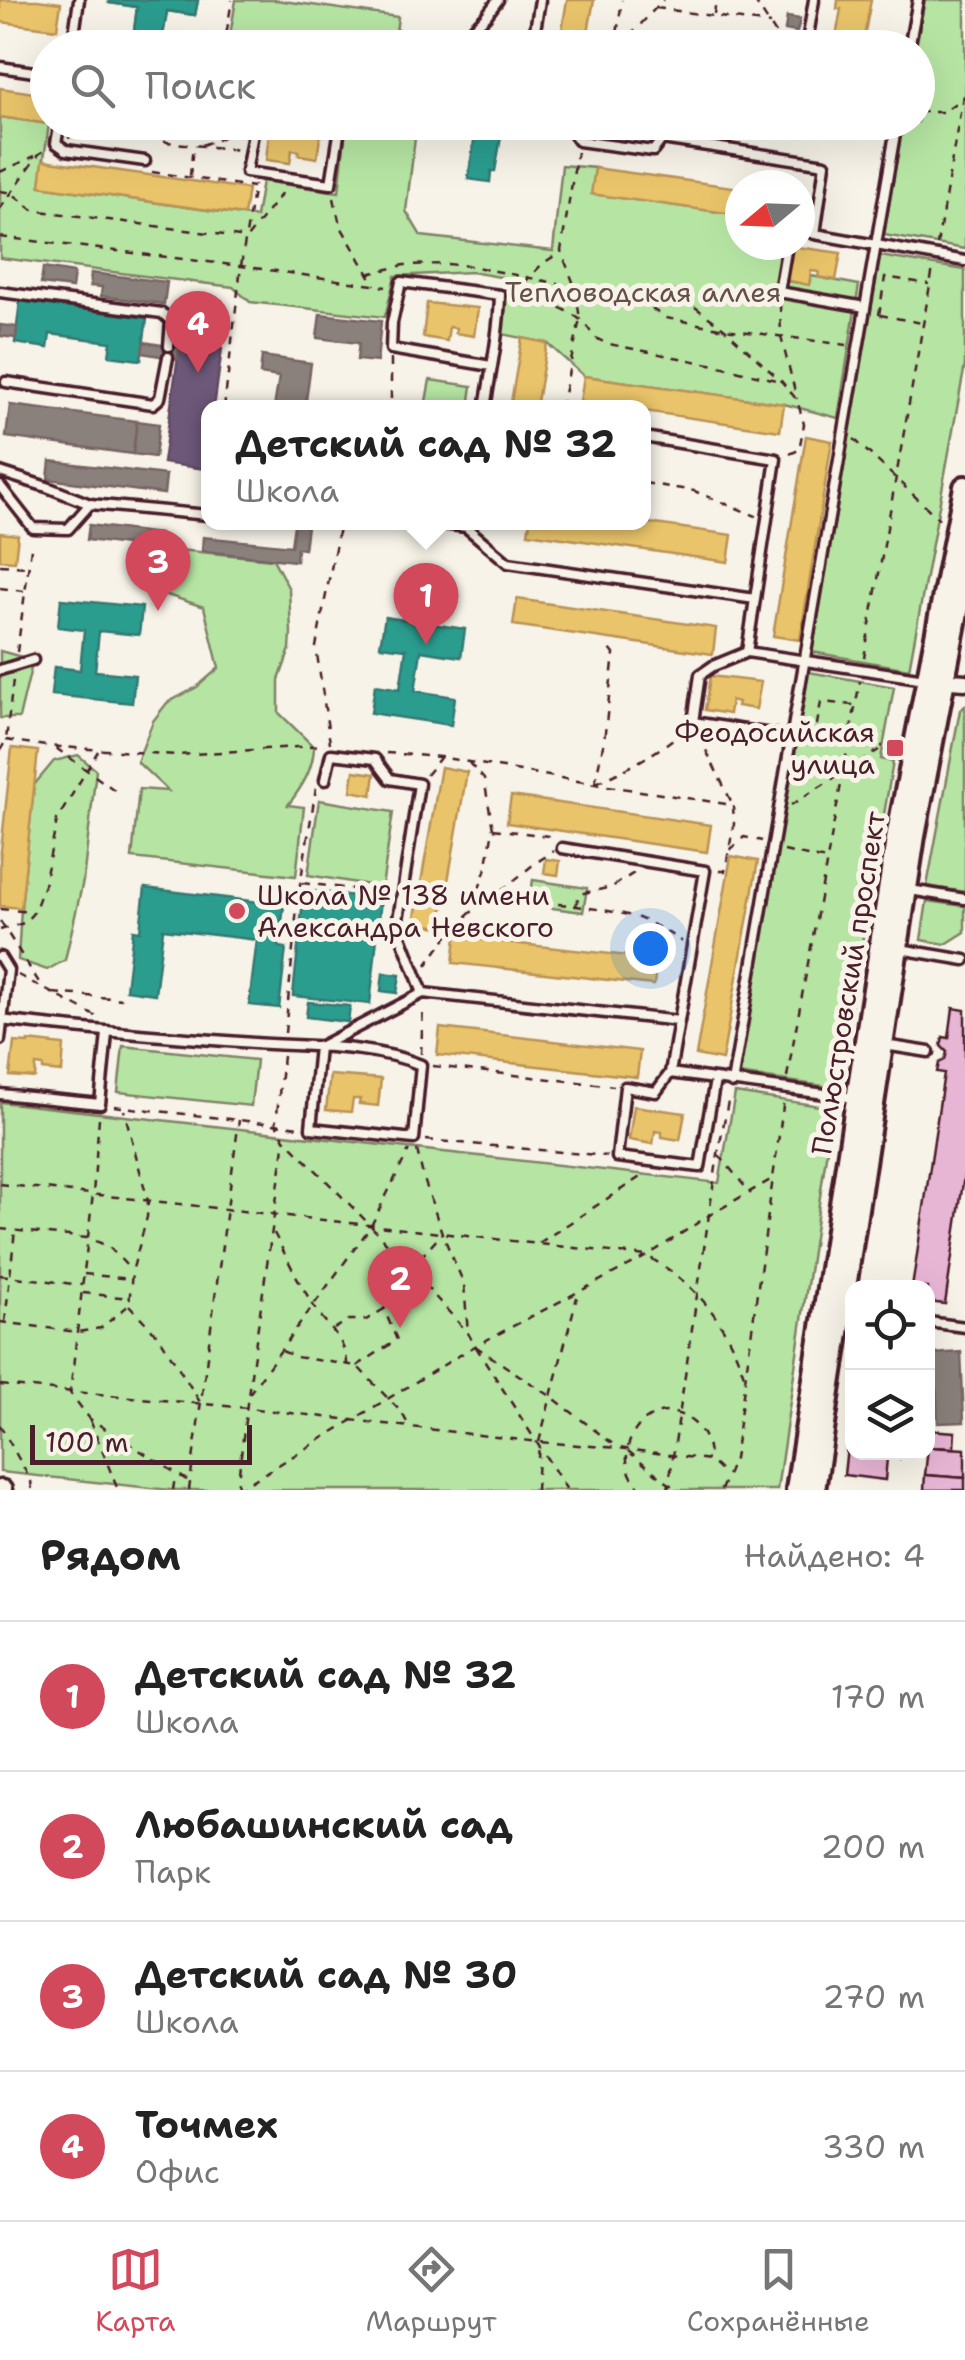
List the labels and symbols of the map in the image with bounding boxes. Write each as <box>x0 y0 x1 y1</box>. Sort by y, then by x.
north arrow <box>725 170 815 260</box>
park label: Тепловодская аллея <box>505 273 781 311</box>
pin: 4 <box>166 290 230 373</box>
pin: 3 <box>126 528 190 611</box>
pin: 1 <box>394 562 458 645</box>
place label: Феодосийская улица <box>675 713 875 783</box>
marker: Феодосийская улица <box>884 737 906 759</box>
street label: Полюстровский проспект <box>802 808 894 1157</box>
place label: Школа № 138 имени Александра Невского <box>257 876 554 946</box>
marker: Школа № 138 имени Александра Невского <box>226 900 248 922</box>
your location <box>625 923 676 974</box>
pin: 2 <box>368 1246 432 1328</box>
scale bar <box>30 1420 252 1464</box>

